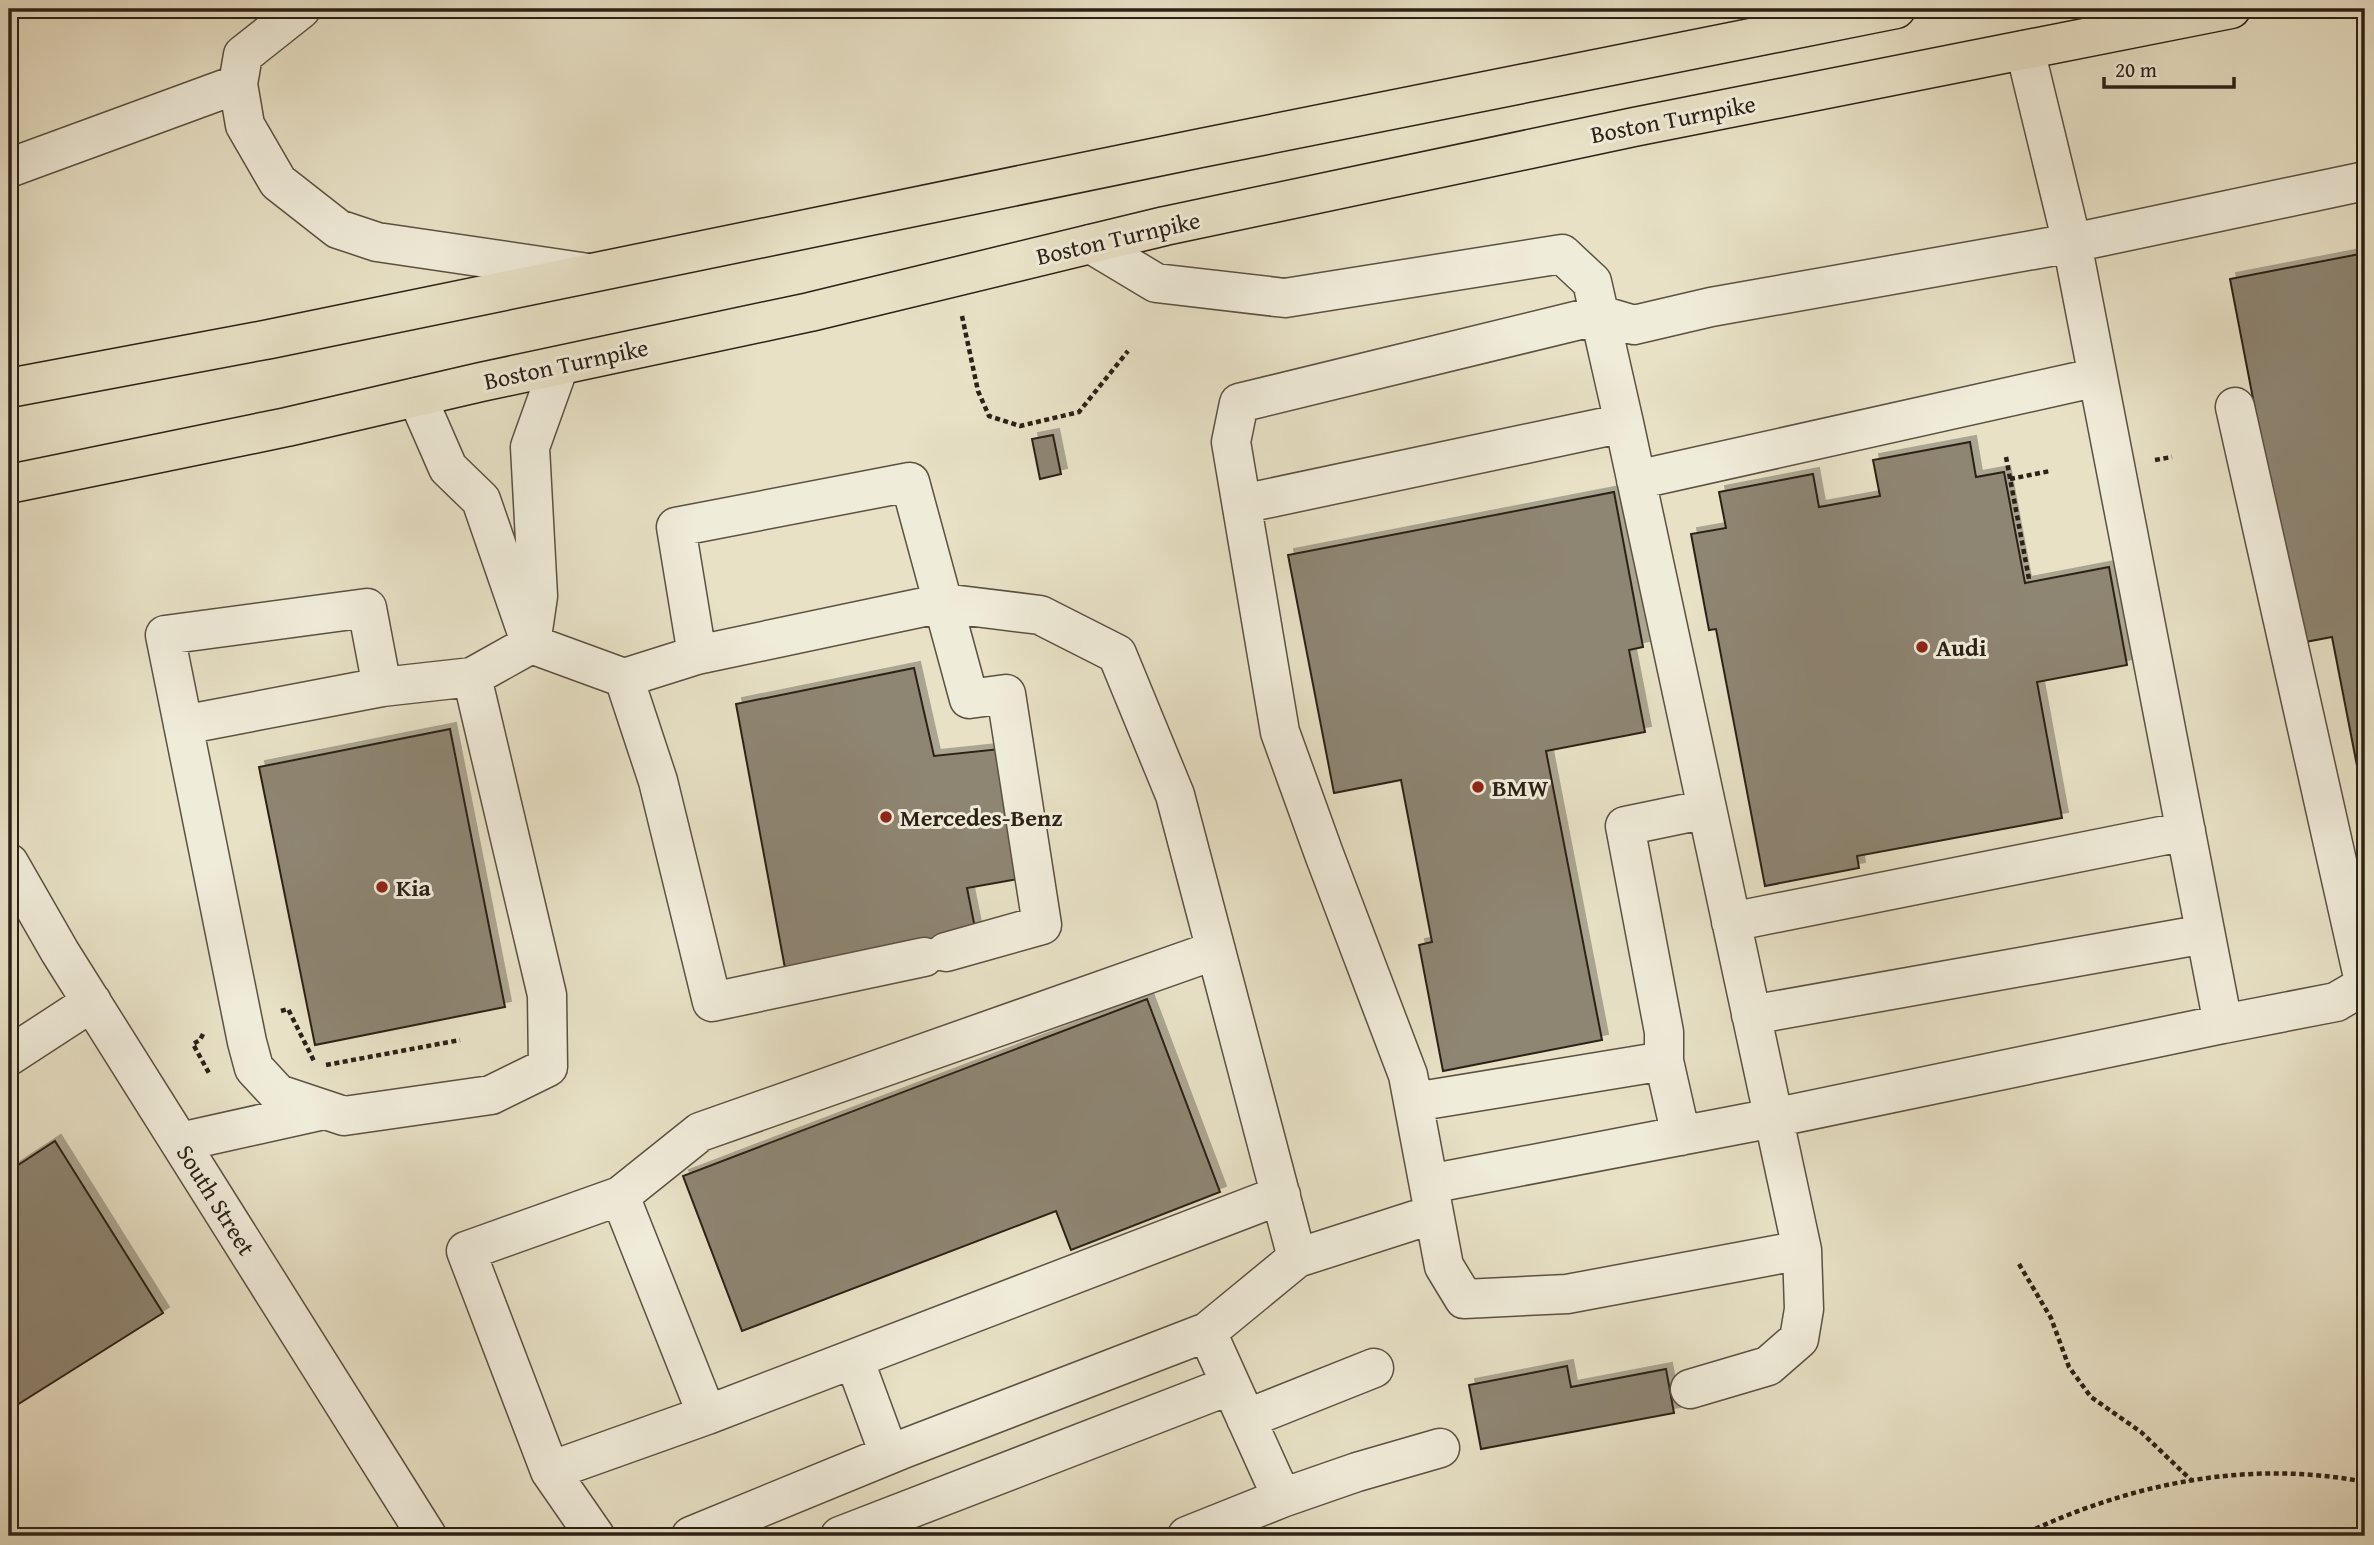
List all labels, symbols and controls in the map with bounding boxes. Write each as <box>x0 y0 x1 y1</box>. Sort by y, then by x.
scale bar <box>2104 46 2234 90</box>
text: 20 m <box>2115 54 2157 85</box>
street label: Boston Turnpike <box>1588 86 1758 152</box>
street label: Boston Turnpike <box>1033 202 1203 274</box>
street label: Boston Turnpike <box>481 329 651 399</box>
place label: Audi <box>1936 630 1986 665</box>
marker: Audi <box>1914 639 1930 655</box>
place label: BMW <box>1492 770 1548 805</box>
marker: BMW <box>1470 779 1486 795</box>
place label: Mercedes-Benz <box>900 800 1063 835</box>
marker: Mercedes-Benz <box>878 809 894 825</box>
place label: Kia <box>396 870 432 905</box>
marker: Kia <box>374 879 390 895</box>
street label: South Street <box>168 1138 264 1263</box>

